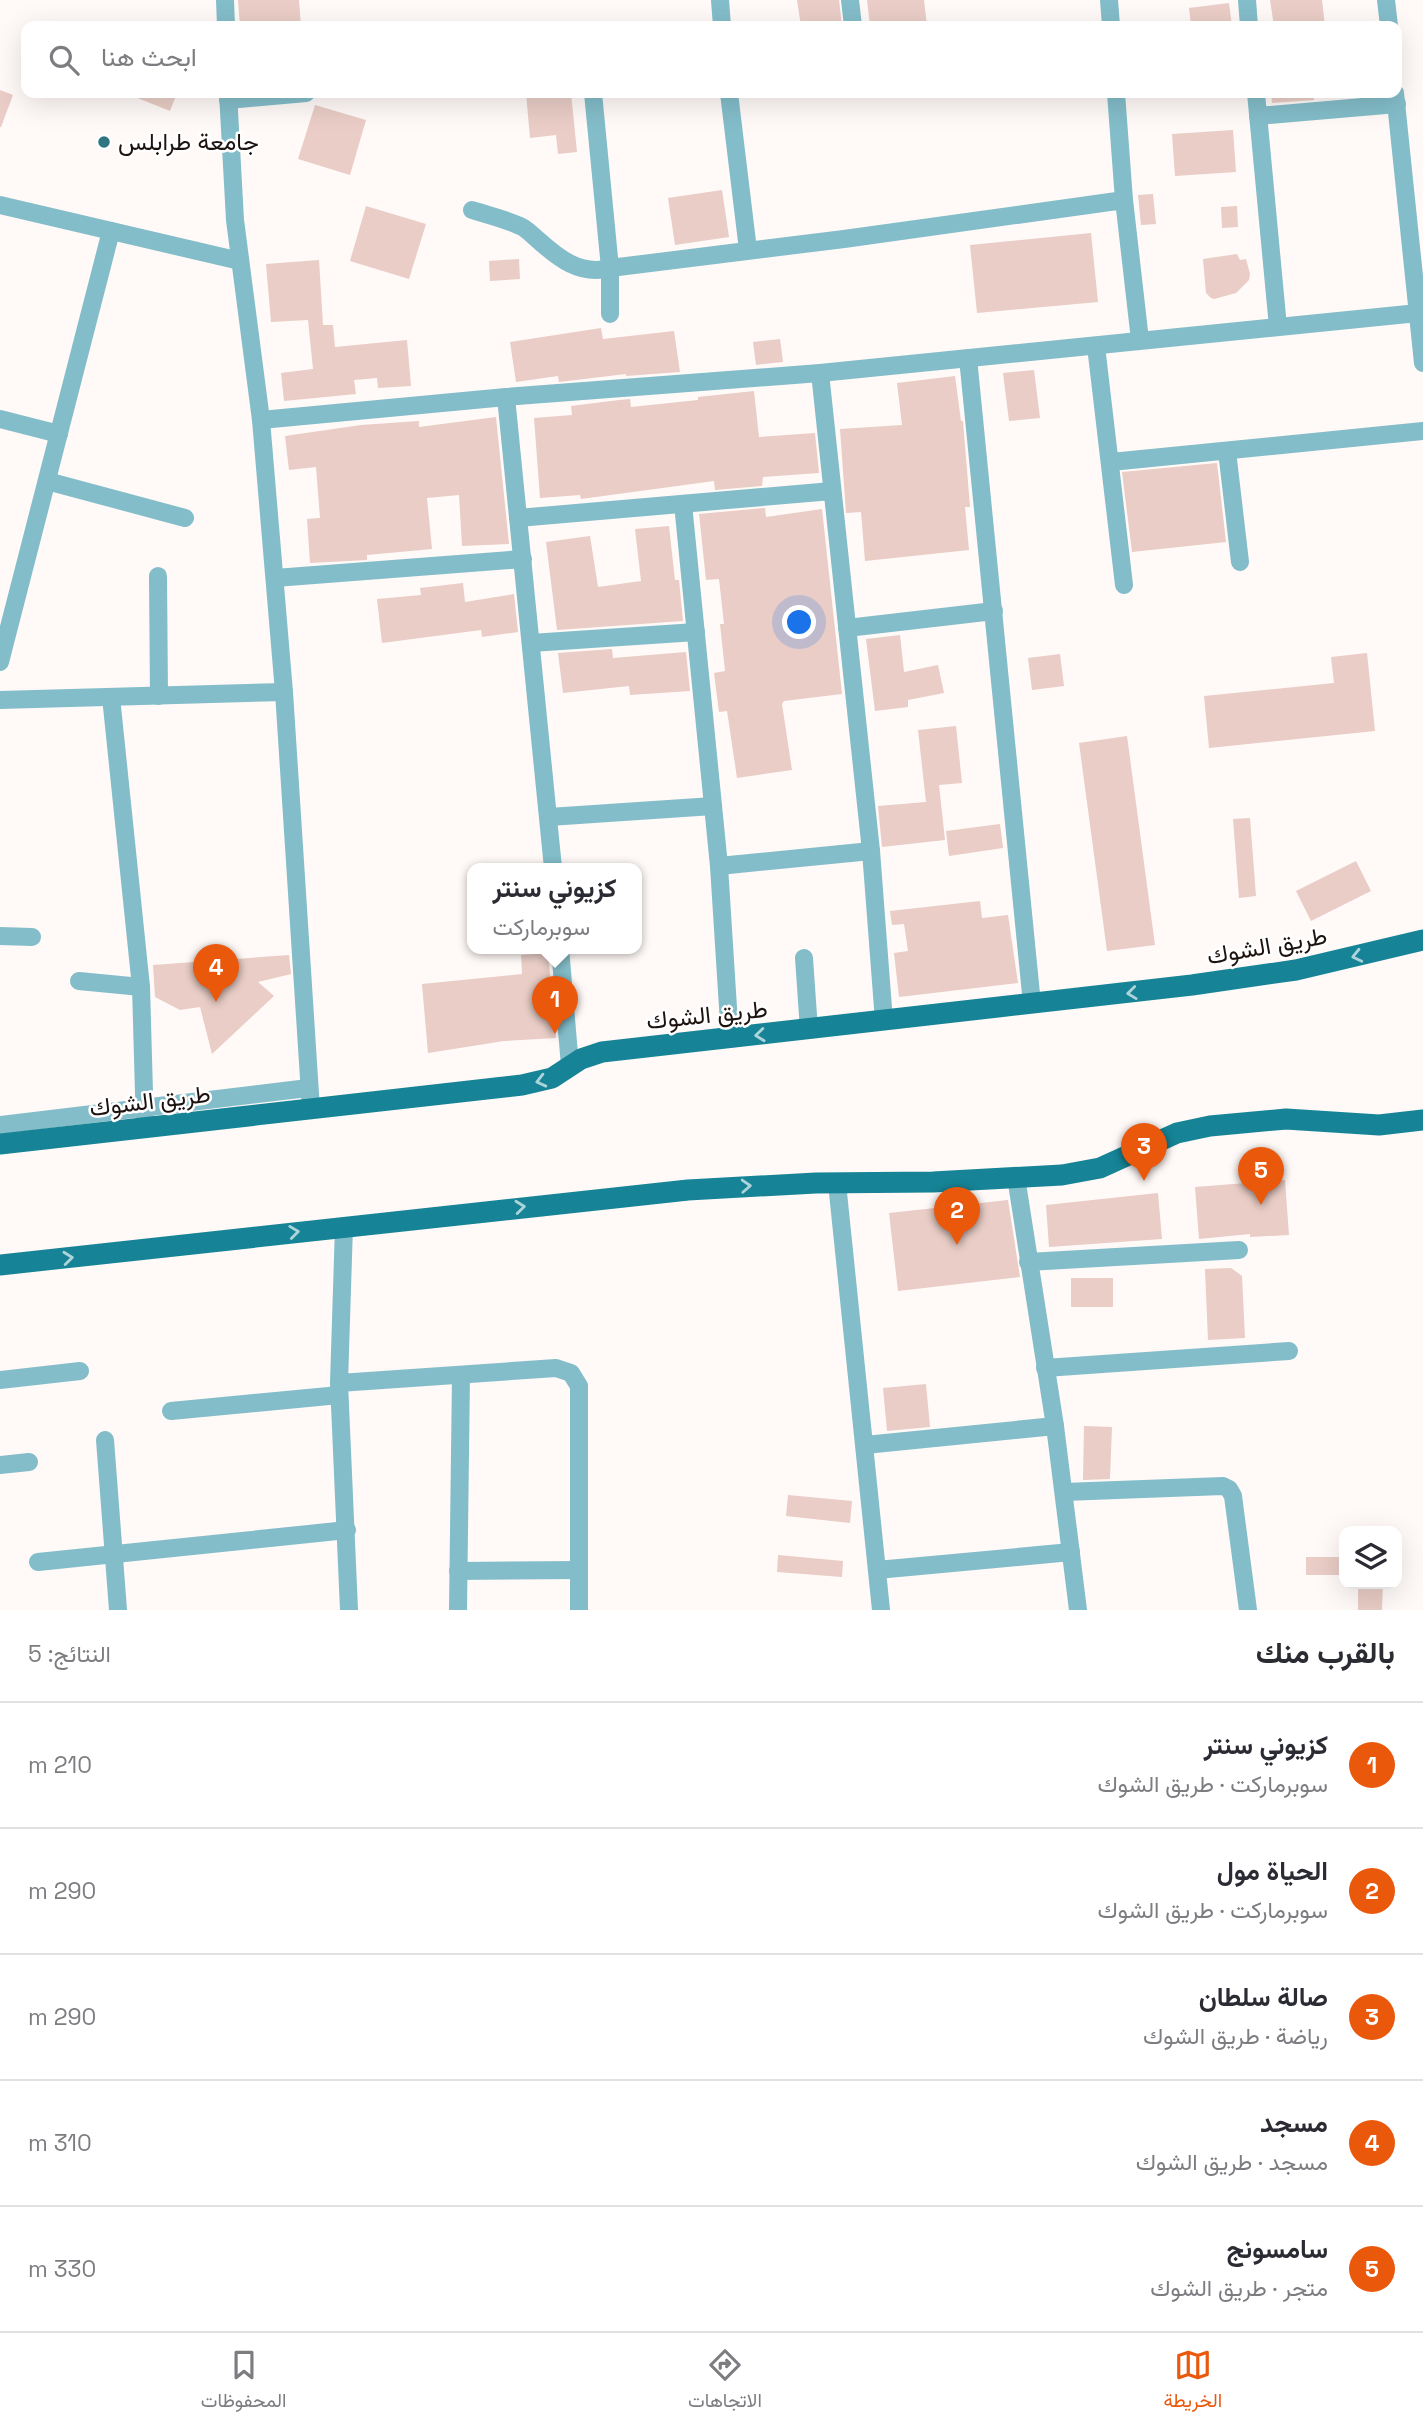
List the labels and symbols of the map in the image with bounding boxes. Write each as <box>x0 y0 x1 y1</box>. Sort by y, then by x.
place label: جامعة طرابلس <box>118 126 259 157</box>
marker: جامعة طرابلس <box>96 134 112 150</box>
your location <box>782 605 816 639</box>
street label: طريق الشوك <box>1204 920 1329 971</box>
pin: 4 <box>193 944 239 1002</box>
one-way arrow <box>1351 948 1363 962</box>
pin: 1 <box>532 976 578 1034</box>
one-way arrow <box>1126 985 1138 1000</box>
street label: طريق الشوك <box>645 993 769 1036</box>
one-way arrow <box>754 1028 766 1043</box>
one-way arrow <box>535 1073 547 1087</box>
street label: طريق الشوك <box>88 1078 212 1123</box>
pin: 3 <box>1121 1123 1167 1181</box>
pin: 5 <box>1238 1147 1284 1205</box>
one-way arrow <box>741 1179 752 1194</box>
pin: 2 <box>934 1187 980 1245</box>
one-way arrow <box>515 1200 526 1215</box>
one-way arrow <box>288 1225 300 1240</box>
one-way arrow <box>63 1251 74 1266</box>

